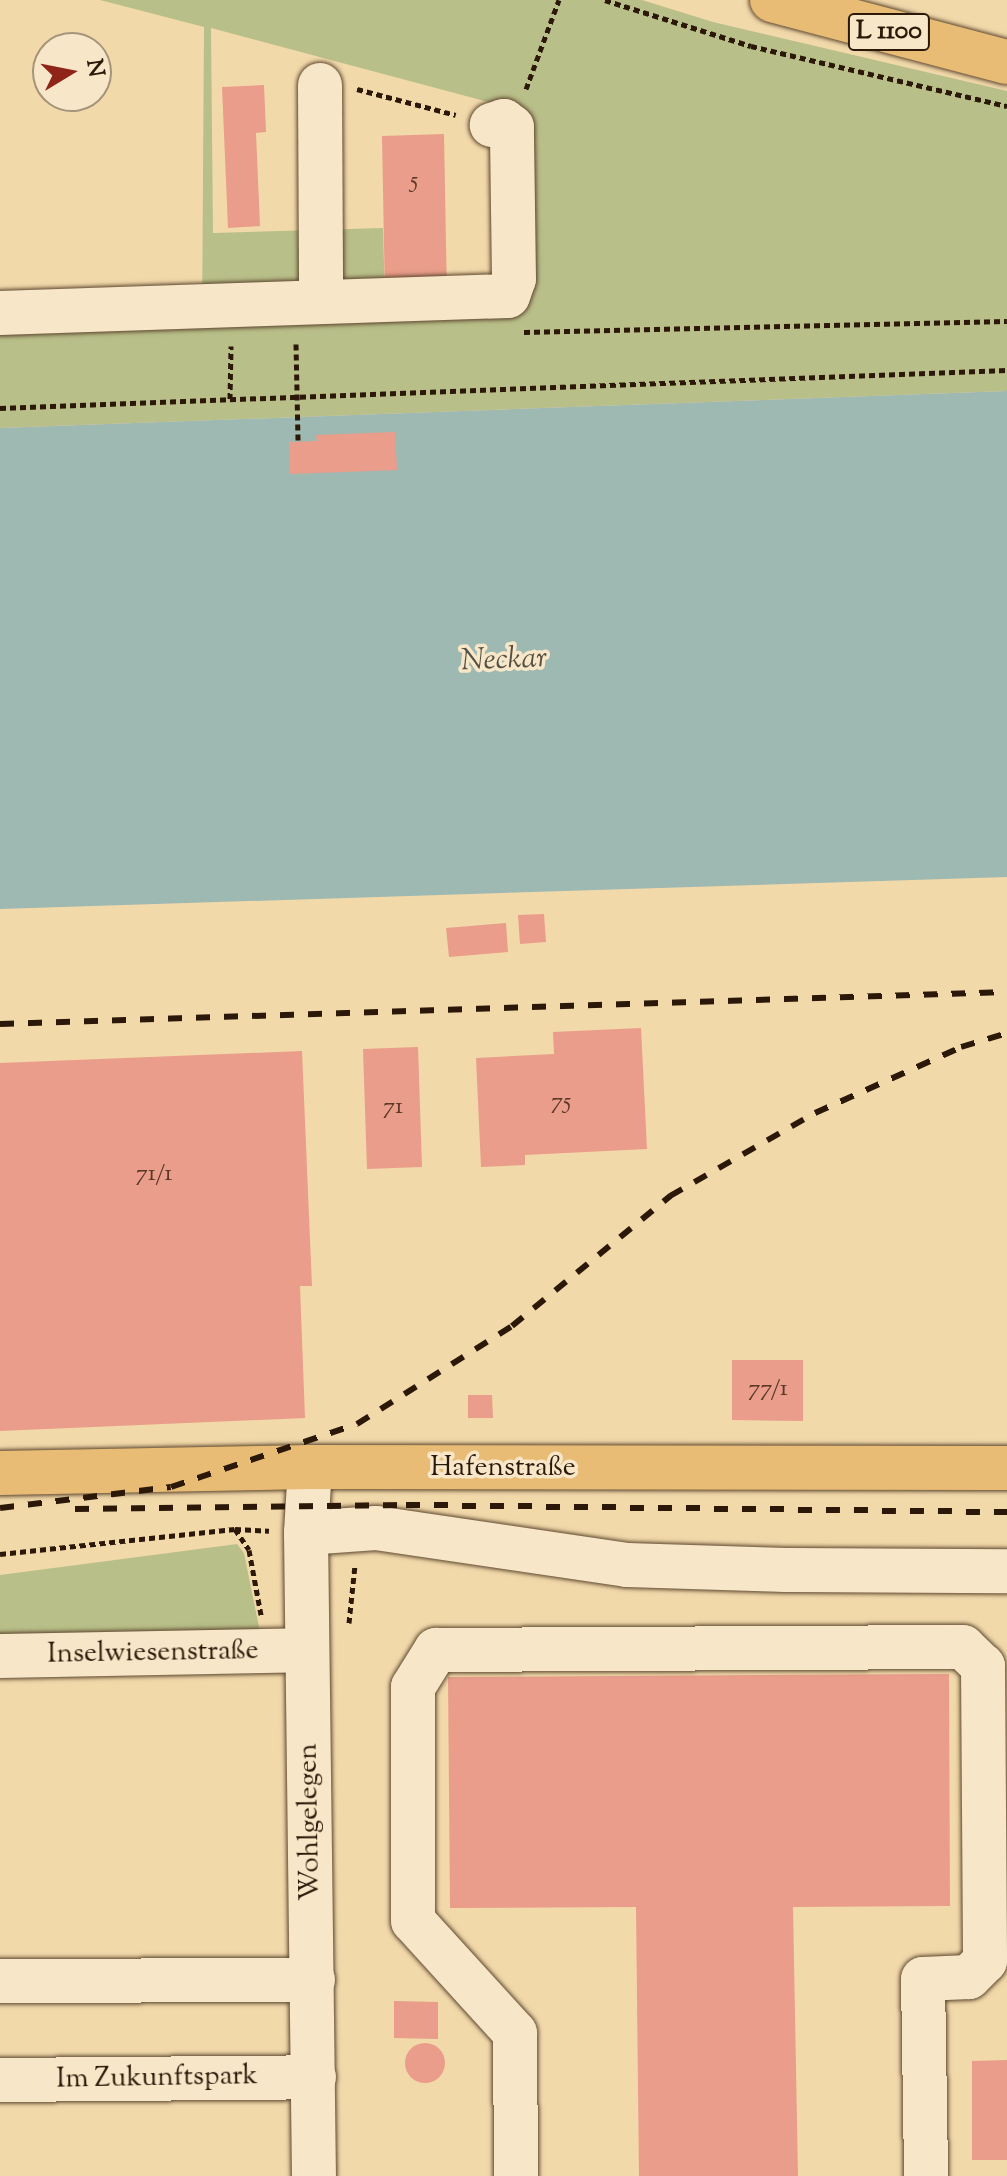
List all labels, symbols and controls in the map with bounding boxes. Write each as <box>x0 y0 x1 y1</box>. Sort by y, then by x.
road number: L 1100 <box>847 10 931 54</box>
north arrow <box>32 32 112 112</box>
text: N <box>76 57 111 80</box>
house number: 5 <box>410 168 418 196</box>
water label: Neckar <box>460 642 548 680</box>
house number: 75 <box>551 1089 571 1117</box>
house number: 71 <box>383 1094 403 1122</box>
house number: 71/1 <box>136 1161 172 1189</box>
house number: 77/1 <box>748 1376 788 1404</box>
street label: Hafenstraße <box>430 1451 576 1485</box>
street label: Inselwiesenstraße <box>47 1634 259 1672</box>
street label: Wohlgelegen <box>292 1743 328 1901</box>
street label: Im Zukunftspark <box>56 2059 258 2097</box>

